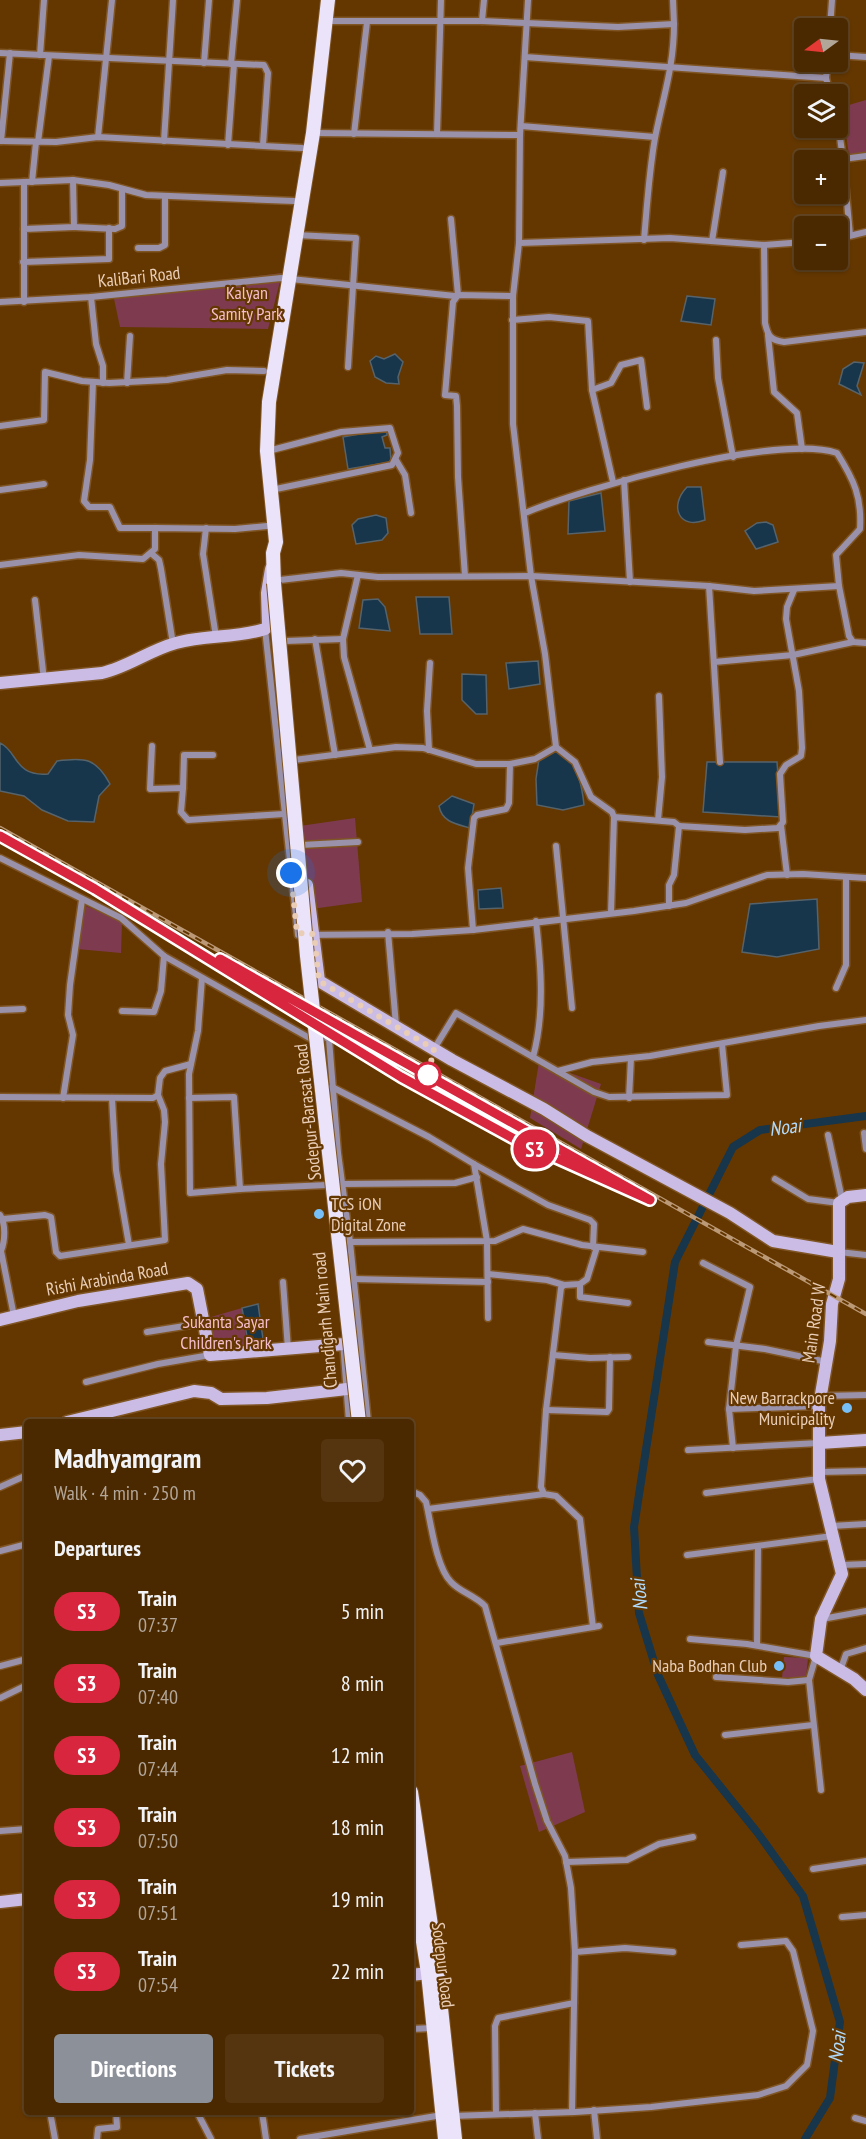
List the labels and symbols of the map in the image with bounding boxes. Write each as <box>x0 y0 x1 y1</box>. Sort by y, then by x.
north arrow <box>794 18 848 72</box>
street label: KaliBari Road <box>97 261 181 292</box>
park label: Kalyan Samity Park <box>211 281 283 325</box>
your location <box>276 858 306 888</box>
street label: Sodepur-Barasat Road <box>289 1043 326 1181</box>
unlabelled marker <box>415 1062 441 1088</box>
water label: Noai <box>768 1112 805 1142</box>
line badge: S3 <box>508 1130 562 1168</box>
place label: TCS iON Digital Zone <box>331 1192 406 1236</box>
marker: TCS iON Digital Zone <box>312 1207 326 1221</box>
street label: Chandigarh Main road <box>307 1251 342 1389</box>
street label: Rishi Arabinda Road <box>44 1256 170 1301</box>
street label: Main Road W <box>797 1281 831 1364</box>
park label: Sukanta Sayar Children's Park <box>180 1310 272 1354</box>
place label: New Barrackpore Municipality <box>730 1386 835 1430</box>
marker: New Barrackpore Municipality <box>840 1401 854 1415</box>
water label: Noai <box>624 1575 654 1612</box>
place label: Naba Bodhan Club <box>652 1654 767 1677</box>
marker: Naba Bodhan Club <box>772 1659 786 1673</box>
street label: Sodepur Road <box>427 1921 460 2009</box>
water label: Noai <box>822 2027 852 2064</box>

